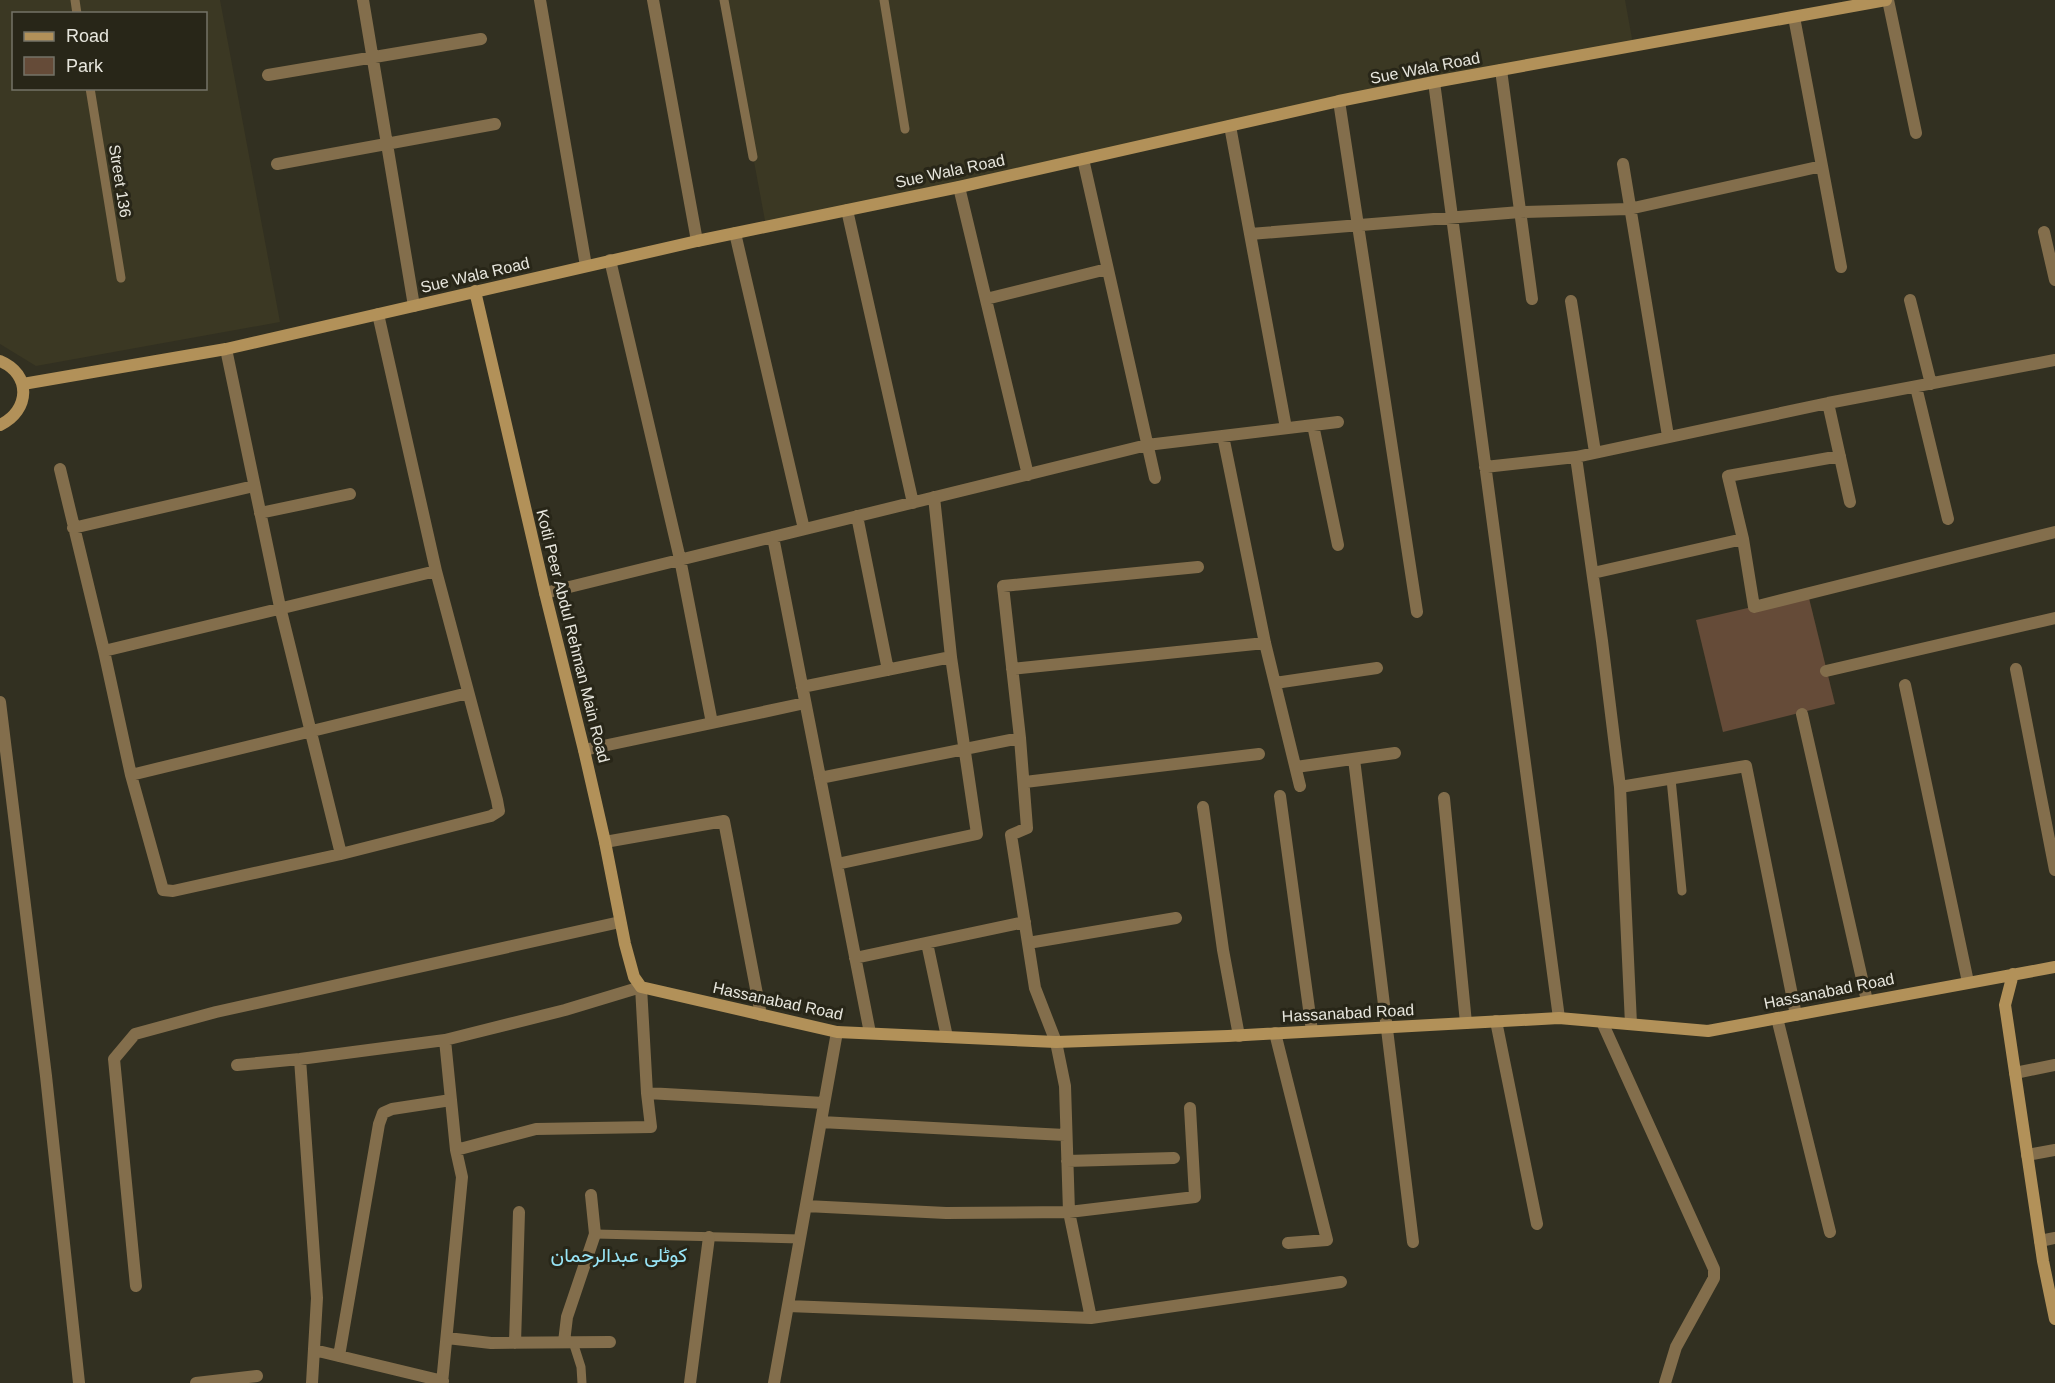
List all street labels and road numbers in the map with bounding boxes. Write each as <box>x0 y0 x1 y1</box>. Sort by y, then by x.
street label: Sue Wala Road <box>1369 49 1481 87</box>
street label: Street 136 <box>106 143 134 219</box>
street label: Sue Wala Road <box>894 151 1006 191</box>
street label: Sue Wala Road <box>419 254 531 296</box>
street label: Kotli Peer Abdul Rehman Main Road <box>533 508 613 764</box>
street label: Hassanabad Road <box>1762 970 1896 1012</box>
street label: Hassanabad Road <box>711 979 845 1023</box>
street label: Hassanabad Road <box>1281 1001 1415 1025</box>

